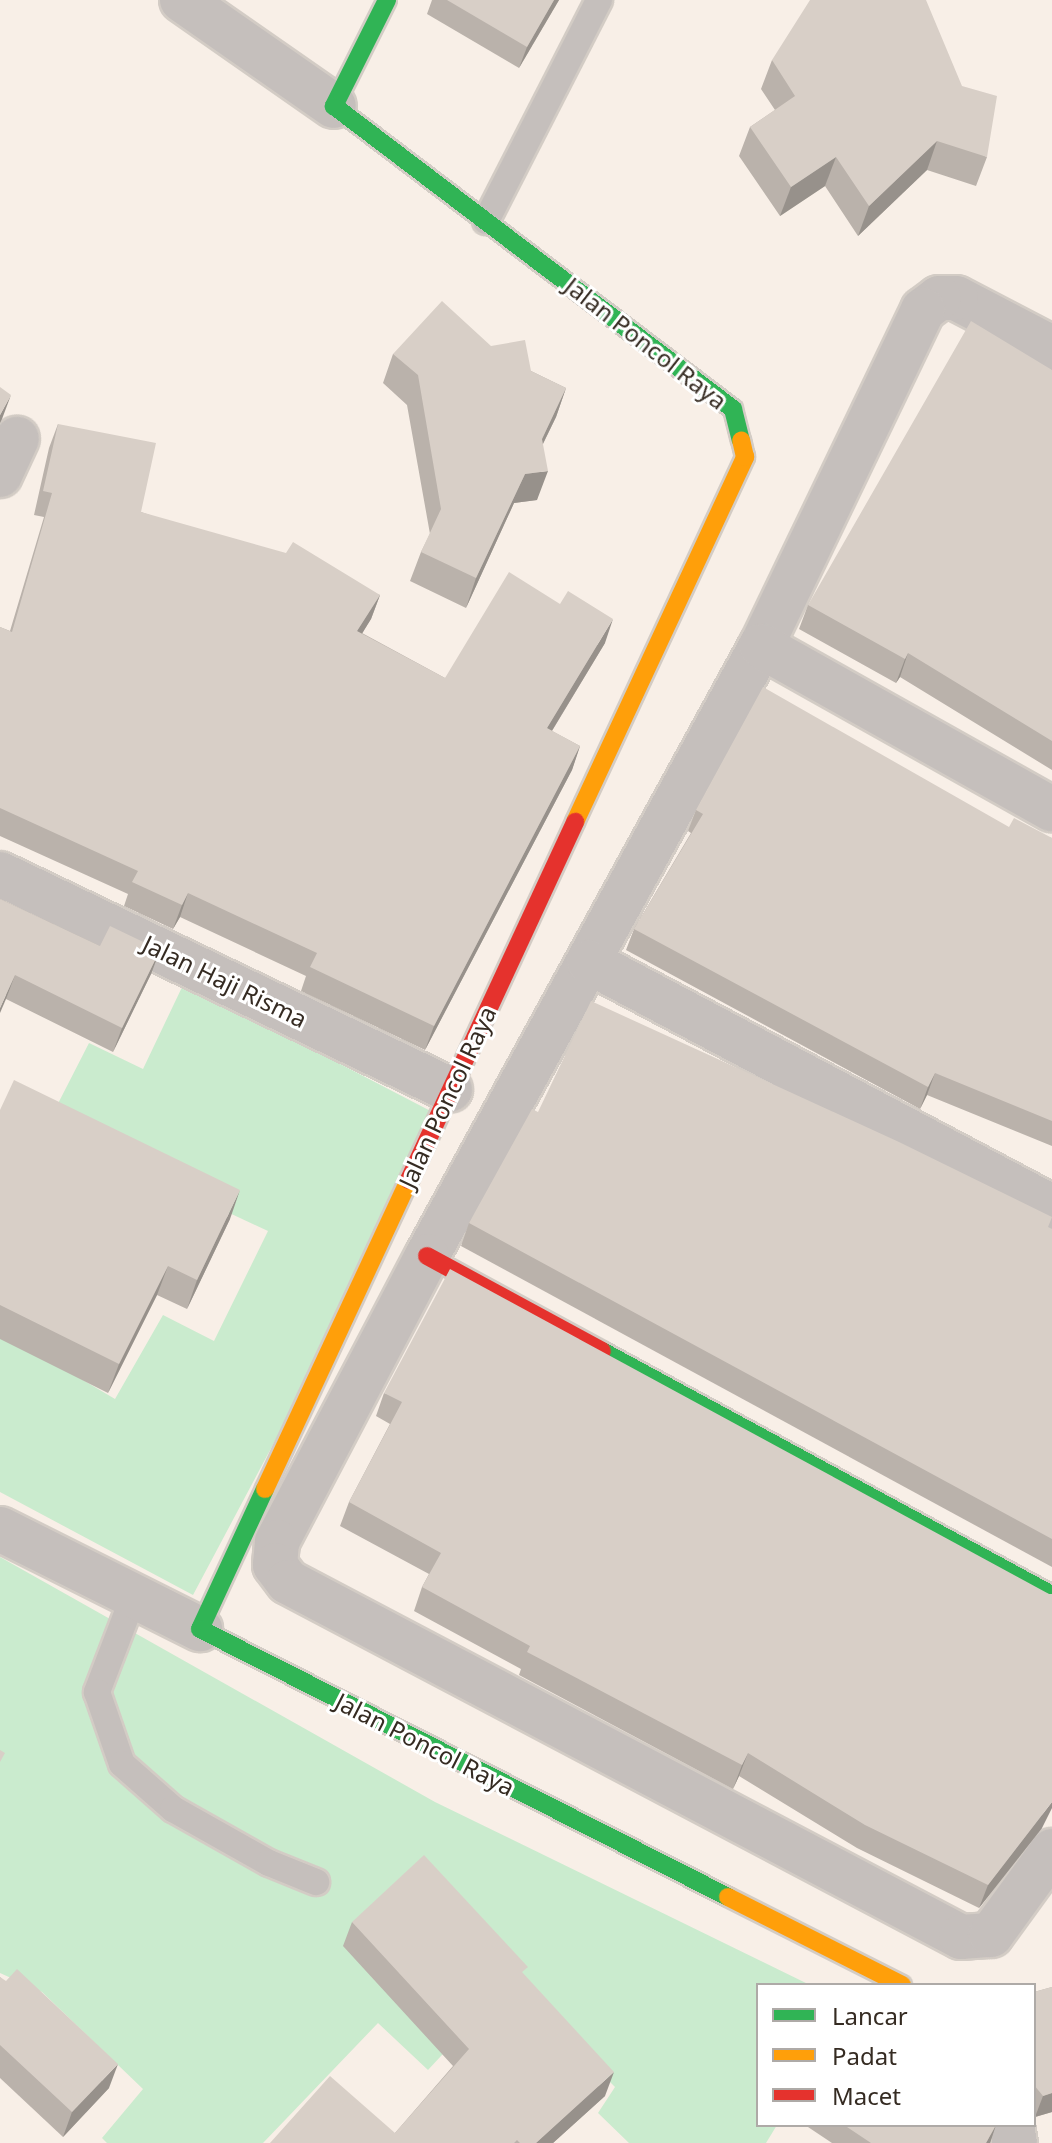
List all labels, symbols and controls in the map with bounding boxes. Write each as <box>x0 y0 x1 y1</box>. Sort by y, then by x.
street label: Jalan Poncol Raya <box>559 271 733 415</box>
street label: Jalan Haji Risma <box>138 929 312 1033</box>
street label: Jalan Poncol Raya <box>392 1002 502 1192</box>
street label: Jalan Poncol Raya <box>331 1686 519 1802</box>
legend <box>756 1983 1036 2127</box>
text: Lancar <box>832 1999 908 2032</box>
text: Padat <box>832 2039 897 2072</box>
text: Macet <box>832 2079 901 2112</box>

